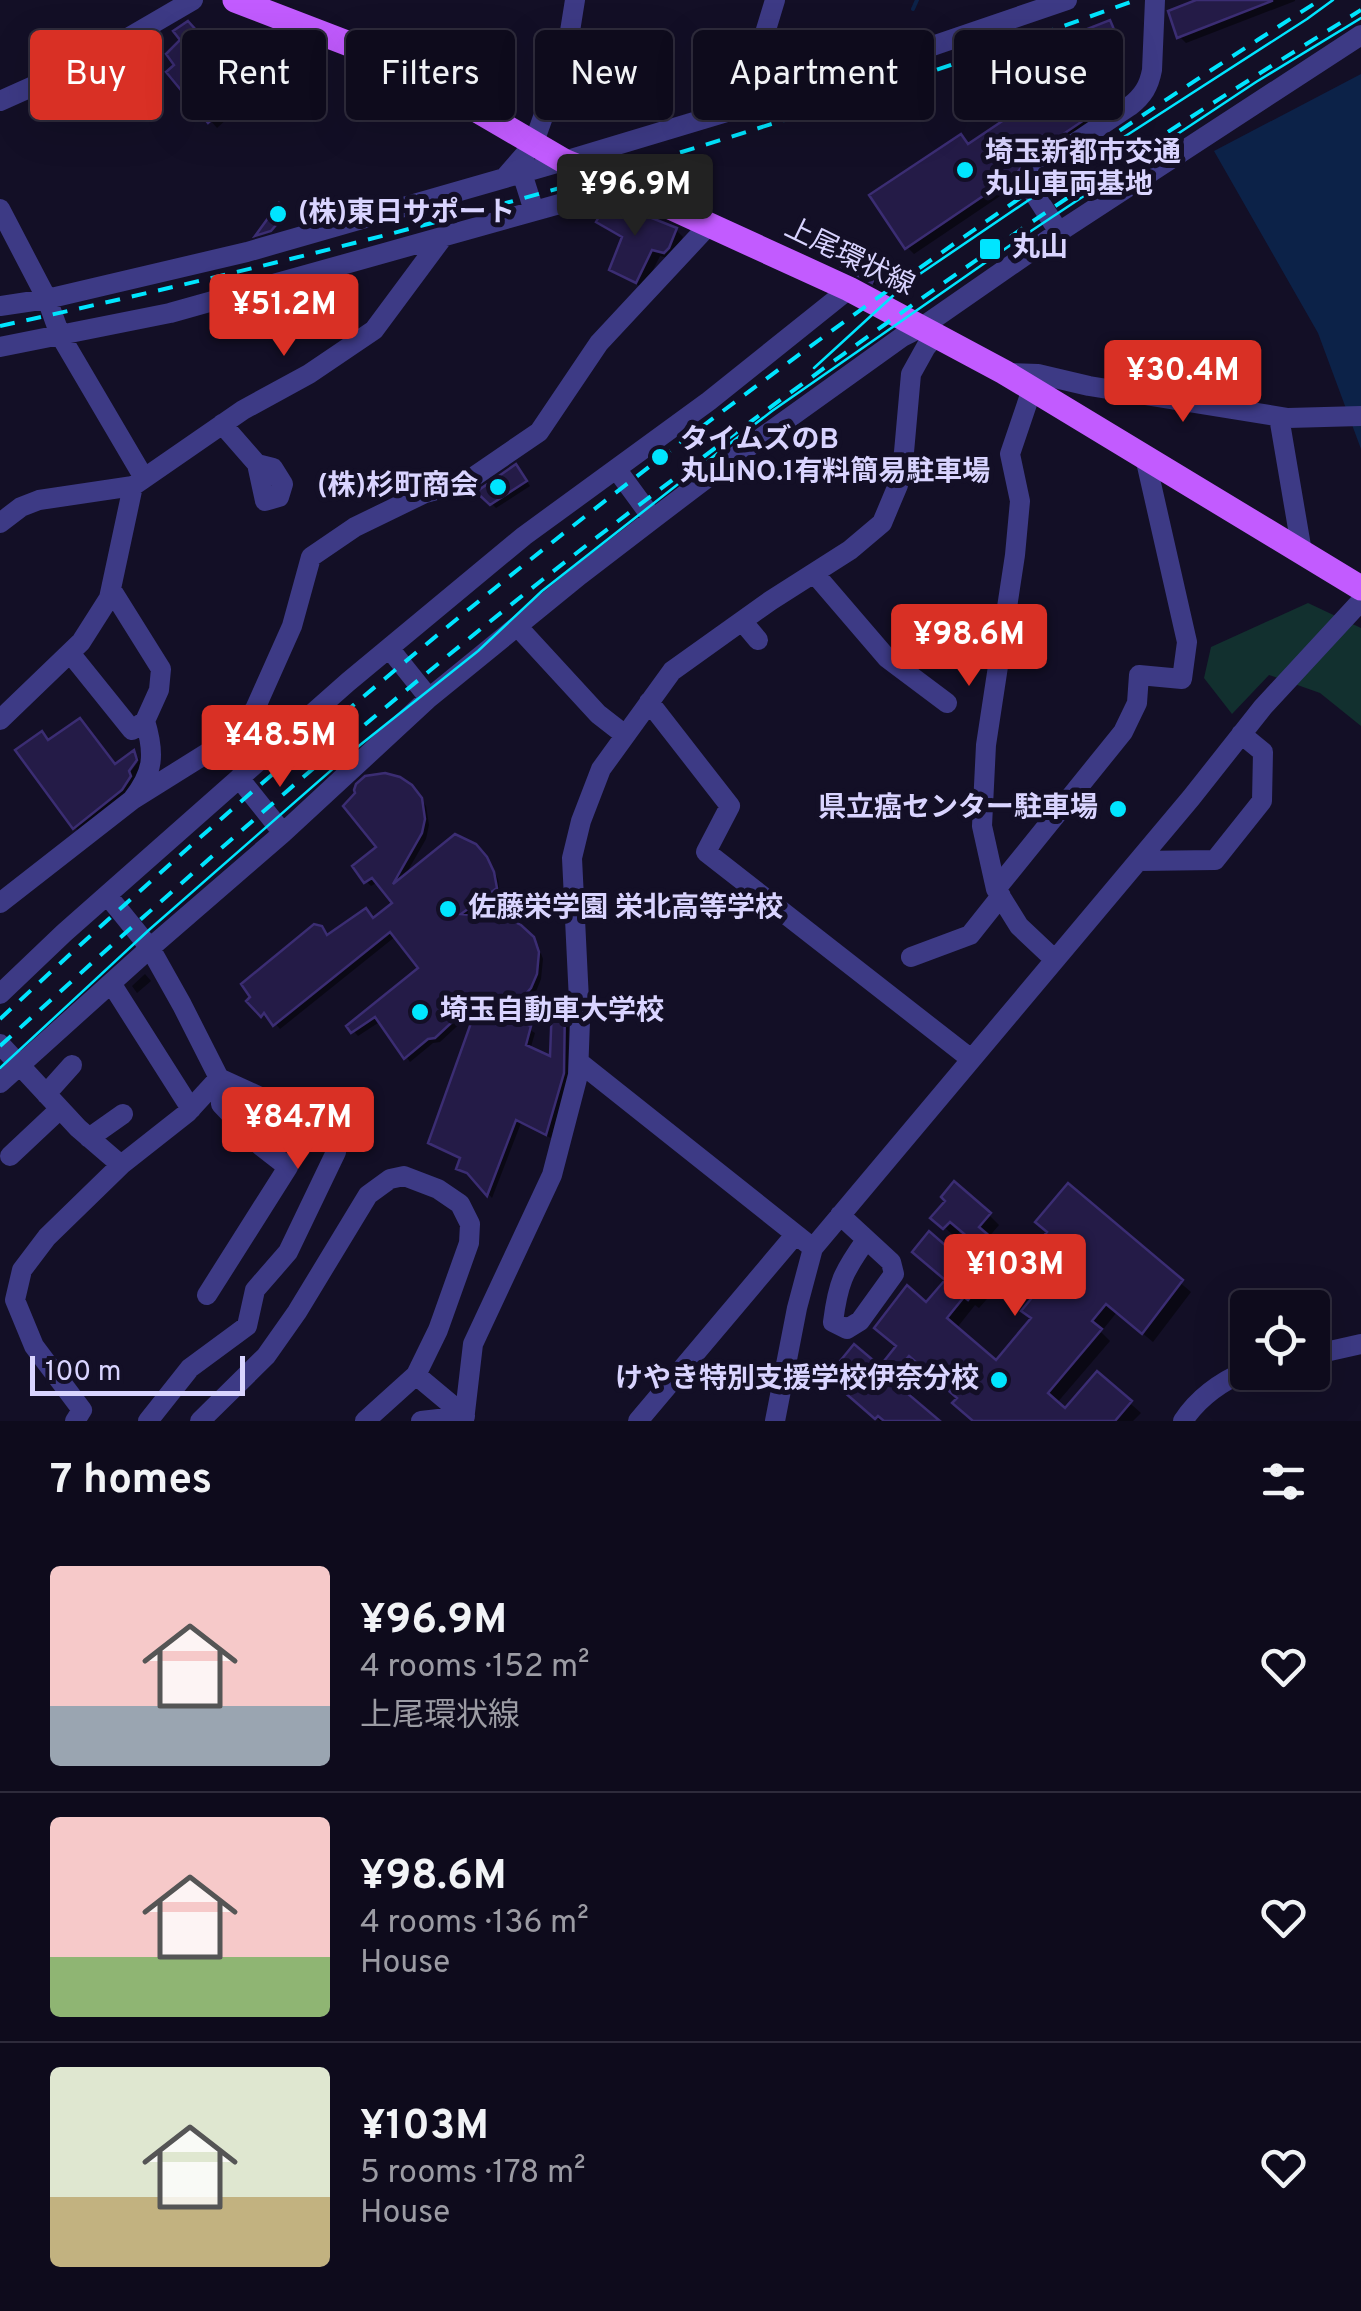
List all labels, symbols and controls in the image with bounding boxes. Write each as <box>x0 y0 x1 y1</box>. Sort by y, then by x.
chip: Buy <box>30 30 162 120</box>
chip: Rent <box>182 30 326 120</box>
chip: Filters <box>346 30 515 120</box>
chip: New <box>535 30 673 120</box>
chip: Apartment <box>693 30 934 120</box>
chip: House <box>954 30 1123 120</box>
place label: 埼玉新都市交通 丸山車両基地 <box>985 136 1181 204</box>
pin: ¥96.9M <box>554 154 716 239</box>
marker: 埼玉新都市交通 丸山車両基地 <box>954 159 976 181</box>
text: ¥96.9M <box>579 166 691 206</box>
place label: (株)東日サポート <box>298 196 515 232</box>
marker: (株)東日サポート <box>267 203 289 225</box>
street label: 上尾環状線 <box>778 211 920 305</box>
place label: 丸山 <box>1012 231 1068 267</box>
marker: 丸山 <box>977 236 1003 262</box>
pin: ¥51.2M <box>203 274 365 359</box>
text: ¥51.2M <box>231 286 337 326</box>
pin: ¥30.4M <box>1102 340 1264 425</box>
text: ¥30.4M <box>1126 352 1240 392</box>
place label: タイムズのB 丸山NO.1有料簡易駐車場 <box>680 423 990 491</box>
marker: タイムズのB 丸山NO.1有料簡易駐車場 <box>649 446 671 468</box>
place label: (株)杉町商会 <box>317 469 478 505</box>
marker: (株)杉町商会 <box>487 476 509 498</box>
pin: ¥98.6M <box>888 604 1050 689</box>
text: ¥98.6M <box>913 616 1025 656</box>
pin: ¥48.5M <box>199 705 361 790</box>
text: ¥48.5M <box>224 717 336 757</box>
place label: 県立癌センター駐車場 <box>818 791 1098 827</box>
marker: 県立癌センター駐車場 <box>1107 798 1129 820</box>
place label: 佐藤栄学園 栄北高等学校 <box>468 891 783 927</box>
marker: 佐藤栄学園 栄北高等学校 <box>437 898 459 920</box>
place label: 埼玉自動車大学校 <box>440 994 664 1030</box>
marker: 埼玉自動車大学校 <box>409 1001 431 1023</box>
pin: ¥84.7M <box>217 1087 379 1172</box>
text: ¥84.7M <box>244 1099 352 1139</box>
pin: ¥103M <box>945 1234 1085 1319</box>
text: ¥103M <box>966 1246 1064 1286</box>
map controls <box>1230 1290 1330 1390</box>
button: locate <box>1230 1290 1330 1390</box>
scale bar <box>30 1351 245 1396</box>
text: 100 m <box>45 1355 121 1391</box>
place label: けやき特別支援学校伊奈分校 <box>615 1362 979 1398</box>
marker: けやき特別支援学校伊奈分校 <box>988 1369 1010 1391</box>
icon: filters <box>1256 1454 1311 1509</box>
text: 7 homes <box>50 1455 212 1508</box>
text: ¥96.9M <box>360 1595 507 1648</box>
icon: home <box>130 1606 250 1726</box>
icon: heart <box>1256 1639 1311 1694</box>
text: 4 rooms · 152 m² <box>360 1648 590 1688</box>
text: 上尾環状線 <box>360 1697 520 1737</box>
text: ¥98.6M <box>360 1851 507 1904</box>
icon: home <box>130 1857 250 1977</box>
icon: heart <box>1256 1890 1311 1945</box>
text: 4 rooms · 136 m² <box>360 1904 589 1944</box>
text: House <box>360 1944 450 1984</box>
text: ¥103M <box>360 2101 489 2154</box>
icon: home <box>130 2107 250 2227</box>
icon: heart <box>1256 2140 1311 2195</box>
text: 5 rooms · 178 m² <box>360 2154 586 2194</box>
text: House <box>360 2194 450 2234</box>

